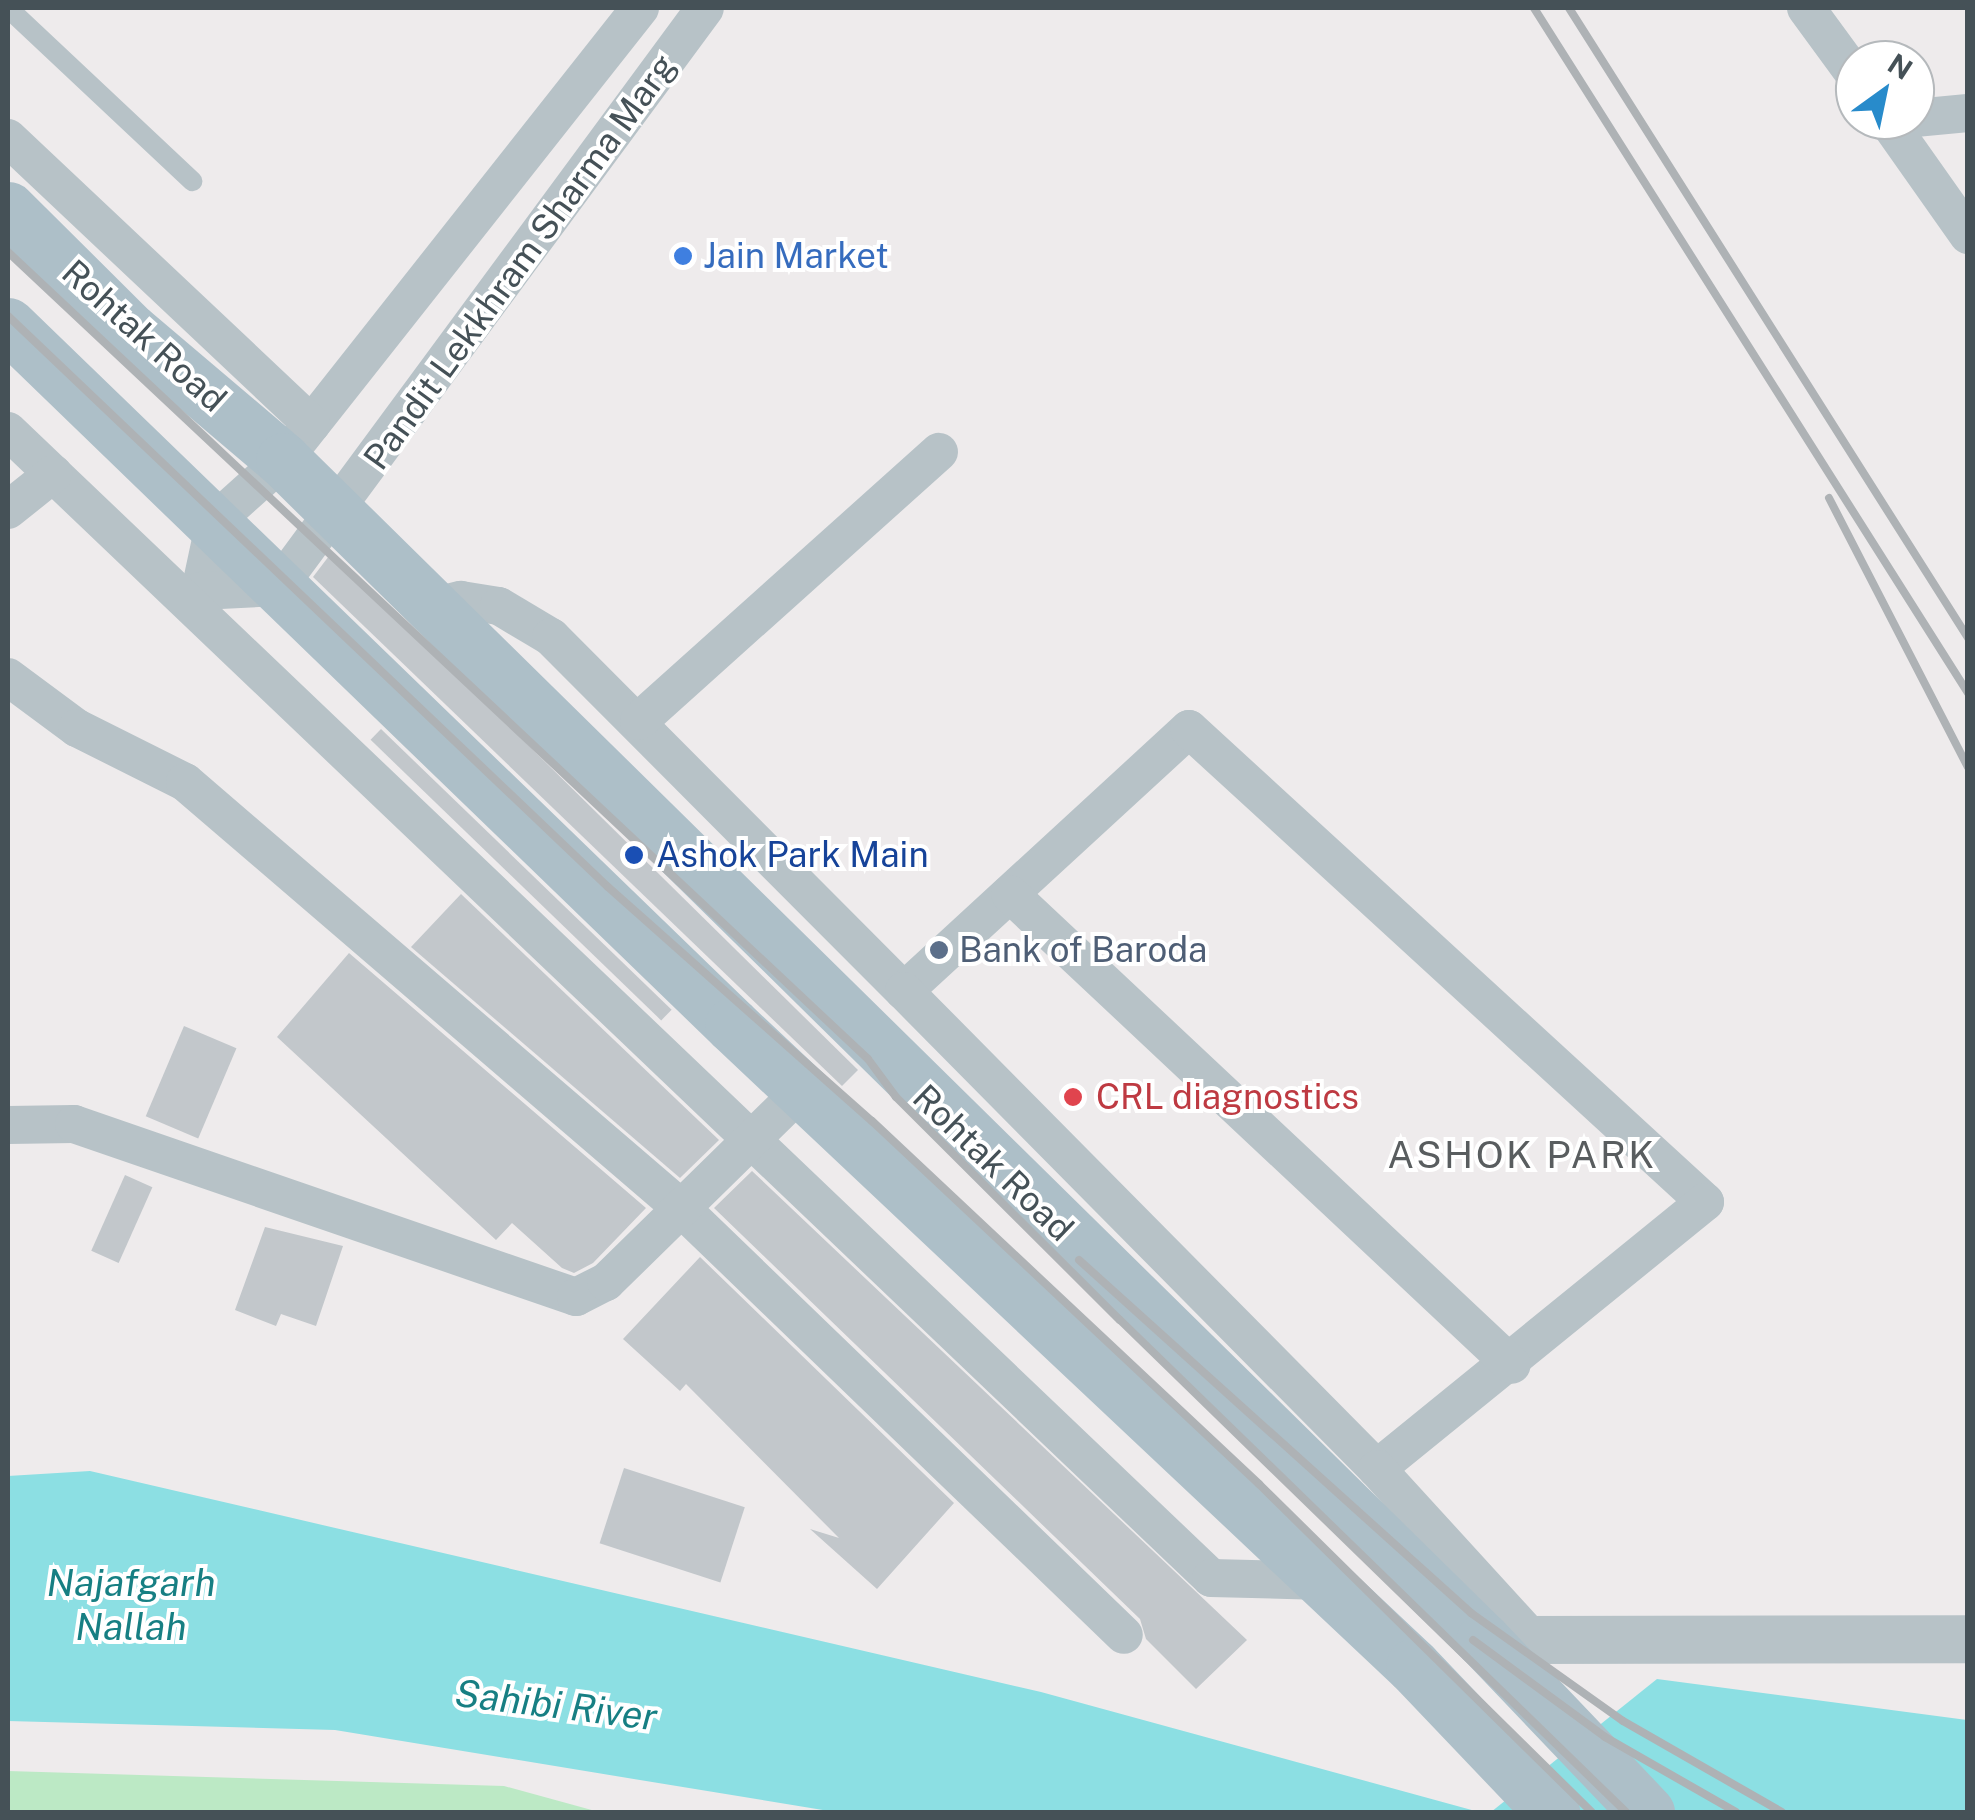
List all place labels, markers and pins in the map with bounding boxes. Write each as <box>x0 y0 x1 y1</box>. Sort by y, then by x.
place label: Jain Market <box>703 235 889 277</box>
marker: Jain Market <box>672 245 694 267</box>
place label: Ashok Park Main <box>656 834 929 876</box>
marker: Ashok Park Main <box>621 842 647 868</box>
place label: Bank of Baroda <box>959 929 1208 971</box>
marker: Bank of Baroda <box>928 939 950 961</box>
place label: CRL diagnostics <box>1096 1076 1359 1118</box>
marker: CRL diagnostics <box>1060 1084 1086 1110</box>

